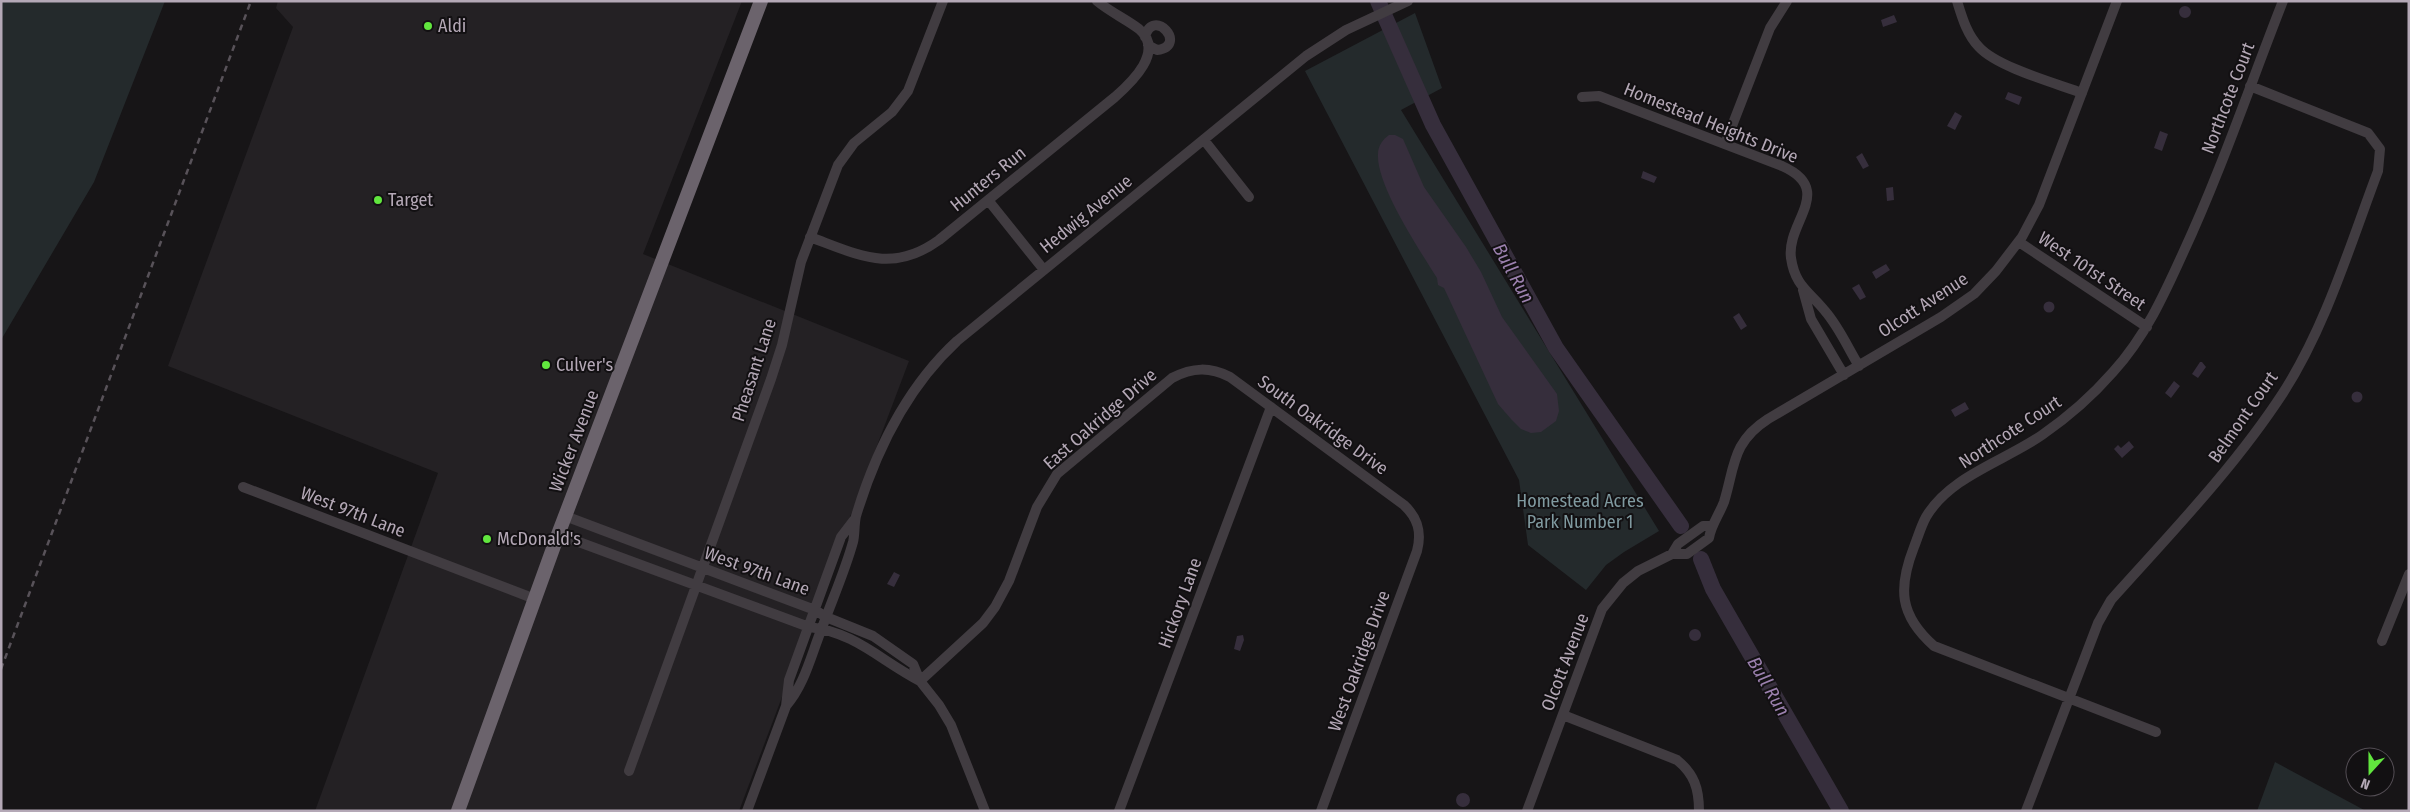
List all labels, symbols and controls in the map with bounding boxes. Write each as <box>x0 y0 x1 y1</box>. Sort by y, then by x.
place label: Aldi <box>438 15 466 37</box>
marker: Aldi <box>422 20 434 32</box>
street label: Northcote Court <box>2197 39 2259 157</box>
street label: Homestead Heights Drive <box>1621 78 1801 168</box>
street label: Hunters Run <box>946 142 1030 216</box>
street label: Hedwig Avenue <box>1035 170 1137 258</box>
place label: Target <box>388 189 433 211</box>
marker: Target <box>372 194 384 206</box>
street label: West 101st Street <box>2034 227 2150 315</box>
water label: Bull Run <box>1488 239 1539 307</box>
street label: Olcott Avenue <box>1874 268 1972 342</box>
street label: Pheasant Lane <box>727 316 781 424</box>
place label: Culver's <box>556 354 613 376</box>
marker: Culver's <box>540 359 552 371</box>
street label: East Oakridge Drive <box>1039 364 1161 474</box>
street label: Belmont Court <box>2204 367 2283 467</box>
street label: South Oakridge Drive <box>1254 370 1392 480</box>
street label: Wicker Avenue <box>544 387 604 495</box>
street label: Northcote Court <box>1955 391 2065 473</box>
street label: West 97th Lane <box>298 482 409 542</box>
park label: Homestead Acres Park Number 1 <box>1516 490 1644 533</box>
place label: McDonald's <box>497 528 581 550</box>
marker: McDonald's <box>481 533 493 545</box>
street label: West 97th Lane <box>701 542 813 600</box>
street label: Hickory Lane <box>1154 555 1207 651</box>
street label: West Oakridge Drive <box>1323 588 1395 734</box>
street label: Olcott Avenue <box>1536 610 1594 714</box>
water label: Bull Run <box>1742 652 1795 720</box>
north arrow <box>2345 747 2395 797</box>
text: N <box>2359 774 2372 793</box>

